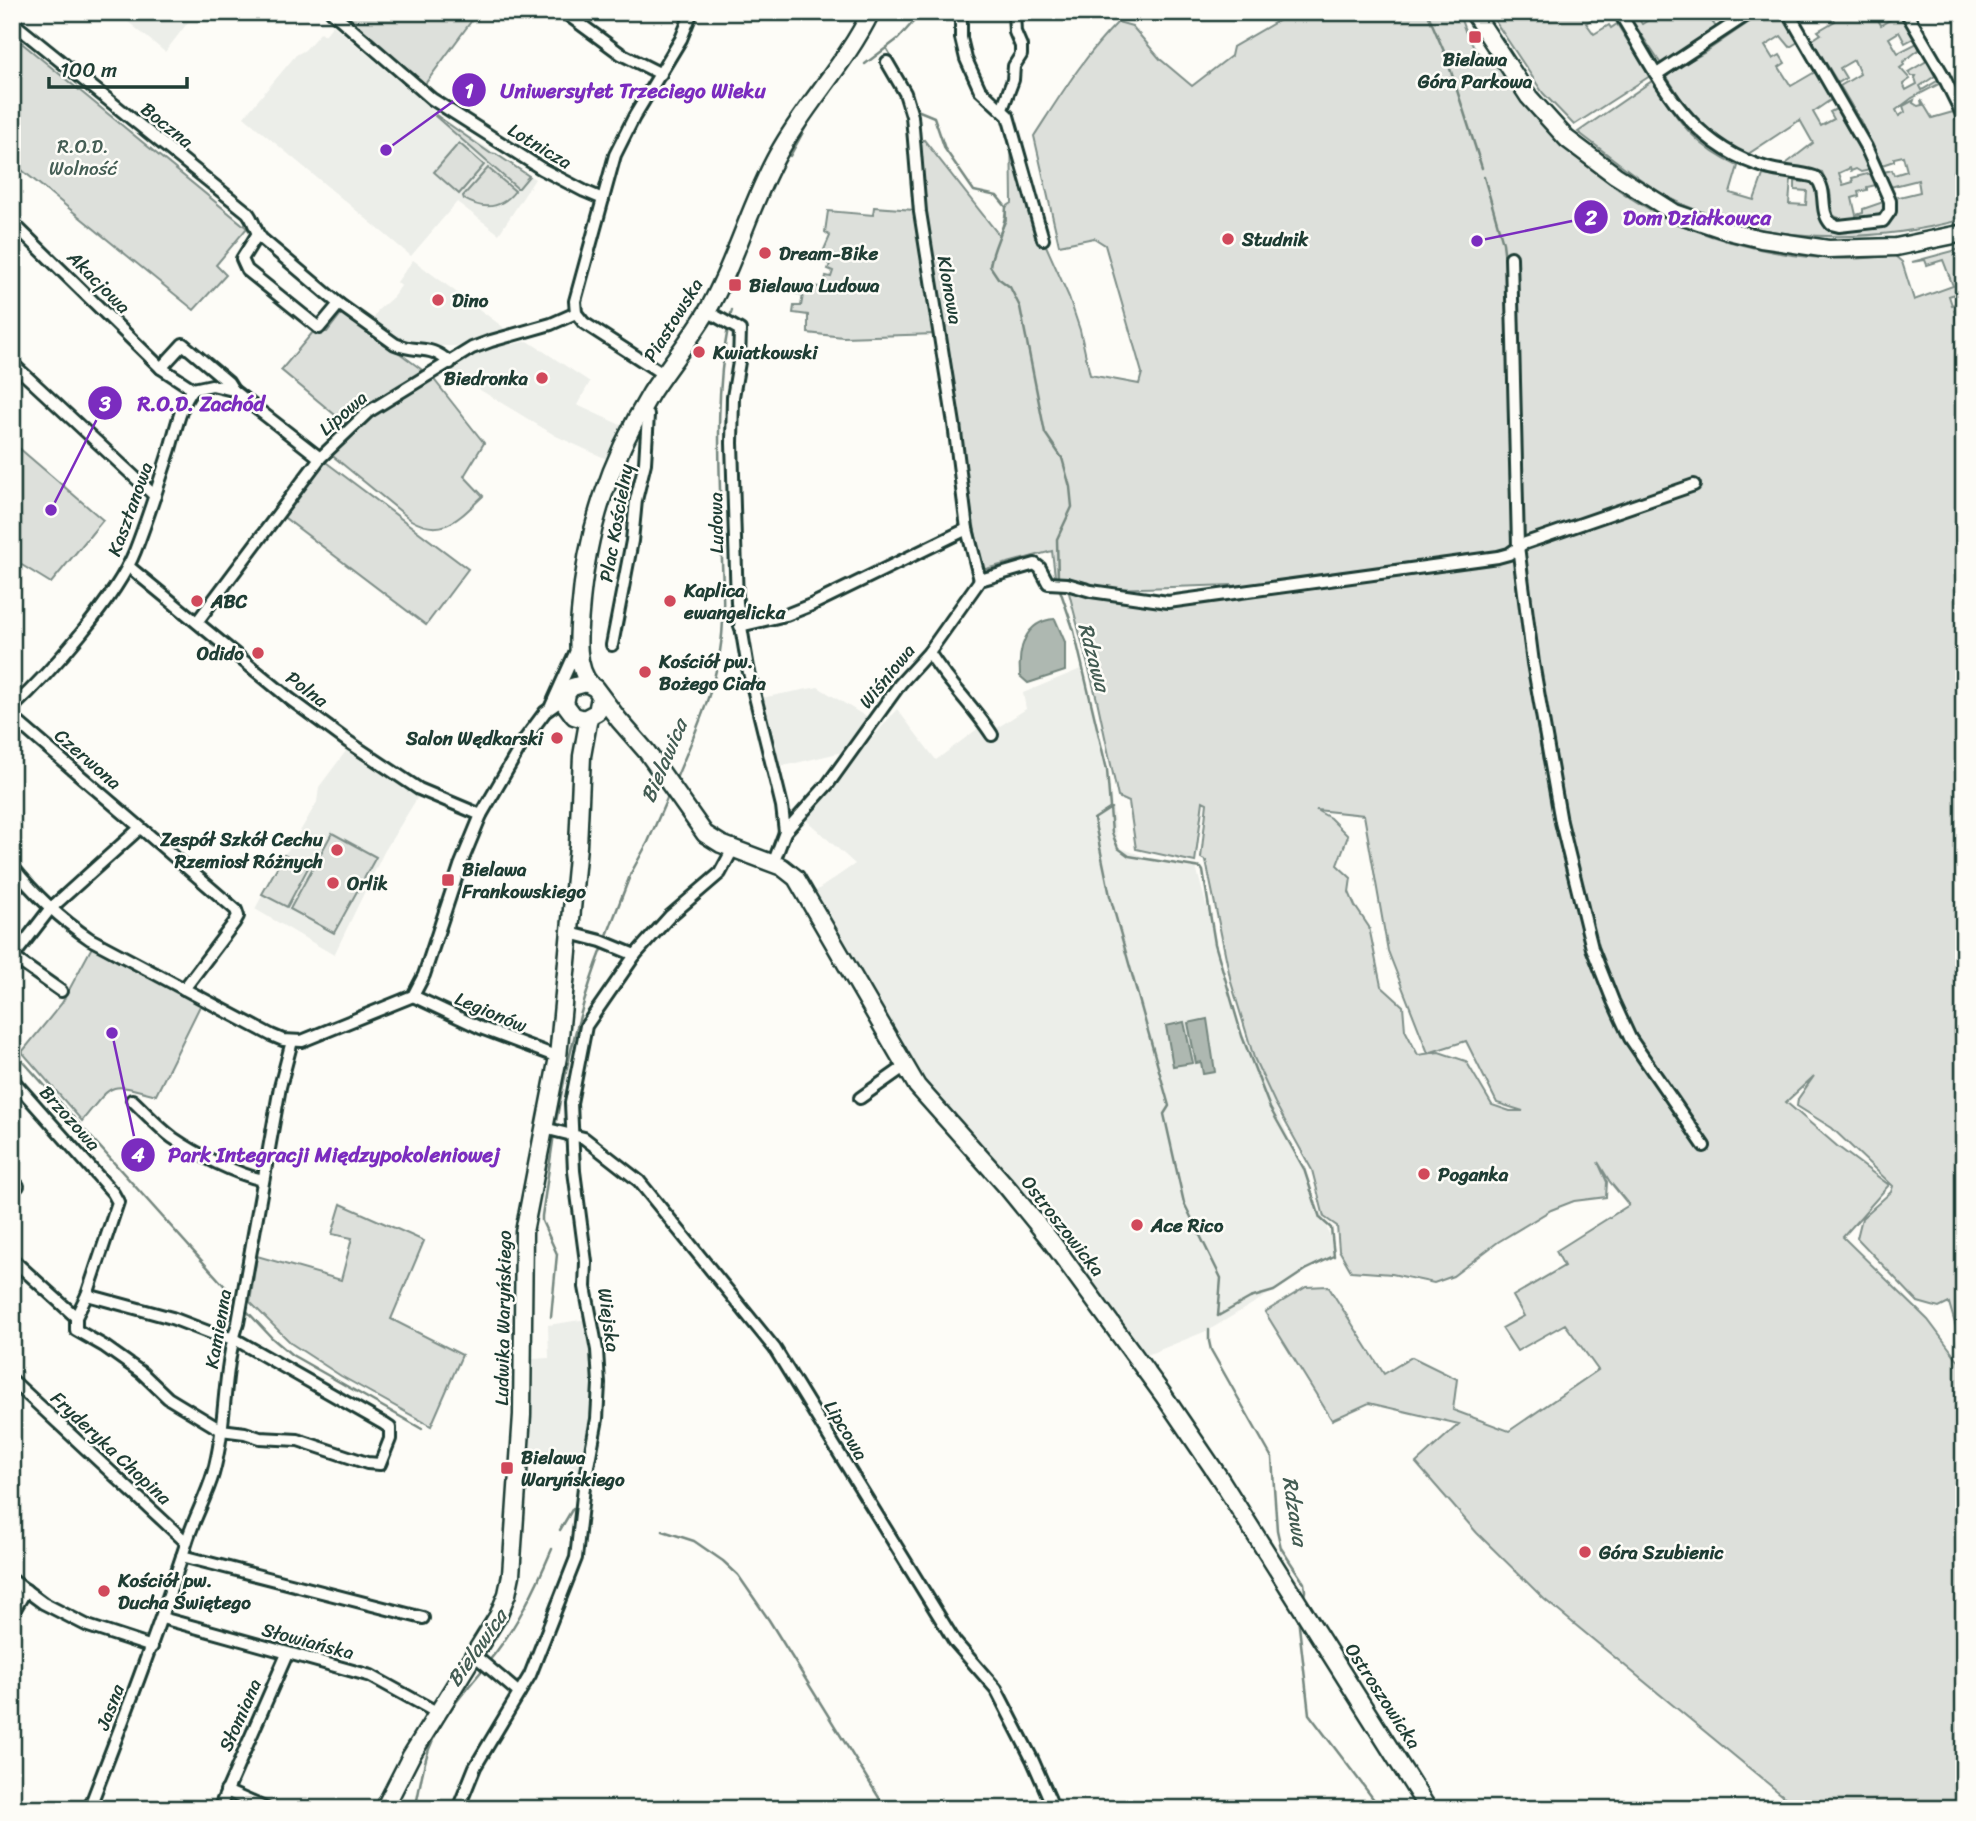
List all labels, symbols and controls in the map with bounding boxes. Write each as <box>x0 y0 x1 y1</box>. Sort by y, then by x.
marker: Bielawa Góra Parkowa <box>1467 29 1483 45</box>
place label: Bielawa Góra Parkowa <box>1417 43 1533 98</box>
scale bar <box>49 46 187 90</box>
text: 100 m <box>60 51 117 89</box>
callout: Uniwersytet Trzeciego Wieku <box>451 69 781 111</box>
text: 1 <box>464 72 474 110</box>
text: Uniwersytet Trzeciego Wieku <box>500 72 767 110</box>
street label: Boczna <box>133 93 201 157</box>
street label: Lotnicza <box>501 114 579 178</box>
park label: R.O.D. Wolność <box>49 130 118 185</box>
callout: Dom Działkowca <box>1574 196 1784 238</box>
text: 2 <box>1584 199 1597 237</box>
text: Dom Działkowca <box>1623 199 1772 237</box>
place label: Studnik <box>1241 223 1309 256</box>
marker: Studnik <box>1220 231 1236 247</box>
place label: Dream-Bike <box>779 237 878 270</box>
street label: Akacjowa <box>59 242 139 322</box>
marker: Dream-Bike <box>757 245 773 261</box>
street label: Klonowa <box>928 253 972 327</box>
place label: Bielawa Ludowa <box>749 269 880 302</box>
street label: Piastowska <box>634 271 712 369</box>
marker: Bielawa Ludowa <box>727 277 743 293</box>
place label: Dino <box>452 284 489 317</box>
marker: Dino <box>430 292 446 308</box>
place label: Kwiatkowski <box>712 336 819 369</box>
marker: Kwiatkowski <box>691 344 707 360</box>
place label: Biedronka <box>444 362 528 395</box>
marker: Biedronka <box>534 370 550 386</box>
callout: R.O.D. Zachód <box>88 382 278 424</box>
street label: Lipowa <box>311 382 375 444</box>
text: 3 <box>98 385 111 423</box>
text: R.O.D. Zachód <box>137 385 266 423</box>
street label: Kasztanowa <box>98 457 162 561</box>
street label: Plac Kościelny <box>589 461 643 585</box>
street label: Ludowa <box>699 492 733 554</box>
place label: Kaplica ewangelicka <box>683 574 786 629</box>
place label: ABC <box>210 585 247 618</box>
marker: ABC <box>189 593 205 609</box>
marker: Kaplica ewangelicka <box>662 593 678 609</box>
water label: Rdzawa <box>1067 619 1122 698</box>
street label: Wiśniowa <box>850 636 924 716</box>
place label: Odido <box>197 637 244 670</box>
marker: Odido <box>250 645 266 661</box>
place label: Kościół pw. Bożego Ciała <box>658 645 766 700</box>
street label: Polna <box>279 662 336 716</box>
marker: Kościół pw. Bożego Ciała <box>637 664 653 680</box>
water label: Bielawica <box>629 711 700 809</box>
street label: Czerwona <box>47 720 130 798</box>
place label: Salon Wędkarski <box>405 722 545 755</box>
marker: Salon Wędkarski <box>549 730 565 746</box>
place label: Zespół Szkół Cechu Rzemiosł Różnych <box>159 823 324 878</box>
marker: Zespół Szkół Cechu Rzemiosł Różnych <box>329 842 345 858</box>
place label: Bielawa Frankowskiego <box>461 853 586 908</box>
place label: Orlik <box>347 867 388 900</box>
marker: Bielawa Frankowskiego <box>440 872 456 888</box>
marker: Orlik <box>325 875 341 891</box>
street label: Legionów <box>450 982 532 1042</box>
street label: Brzozowa <box>31 1077 109 1159</box>
callout: Park Integracji Międzypokoleniowej <box>120 1134 514 1176</box>
text: 4 <box>130 1136 145 1174</box>
text: Park Integracji Międzypokoleniowej <box>168 1136 501 1174</box>
place label: Poganka <box>1438 1158 1509 1191</box>
marker: Poganka <box>1416 1166 1432 1182</box>
street label: Ostroszowicka <box>1013 1168 1114 1284</box>
place label: Ace Rico <box>1150 1209 1224 1242</box>
marker: Ace Rico <box>1129 1217 1145 1233</box>
street label: Ludwika Waryńskiego <box>485 1230 521 1406</box>
street label: Kamienna <box>195 1286 241 1371</box>
street label: Wiejska <box>588 1286 630 1355</box>
street label: Fryderyka Chopina <box>43 1383 180 1514</box>
street label: Lipcowa <box>815 1393 877 1467</box>
place label: Bielawa Waryńskiego <box>521 1441 625 1496</box>
marker: Bielawa Waryńskiego <box>499 1460 515 1476</box>
water label: Rdzawa <box>1271 1474 1320 1551</box>
place label: Góra Szubienic <box>1598 1536 1725 1569</box>
marker: Góra Szubienic <box>1577 1544 1593 1560</box>
place label: Kościół pw. Ducha Świętego <box>117 1564 251 1619</box>
marker: Kościół pw. Ducha Świętego <box>96 1583 112 1599</box>
water label: Bielawica <box>436 1599 519 1695</box>
street label: Słowiańska <box>258 1613 358 1669</box>
street label: Ostroszowicka <box>1336 1636 1430 1756</box>
street label: Słomiana <box>209 1673 271 1757</box>
street label: Jasna <box>86 1679 134 1736</box>

